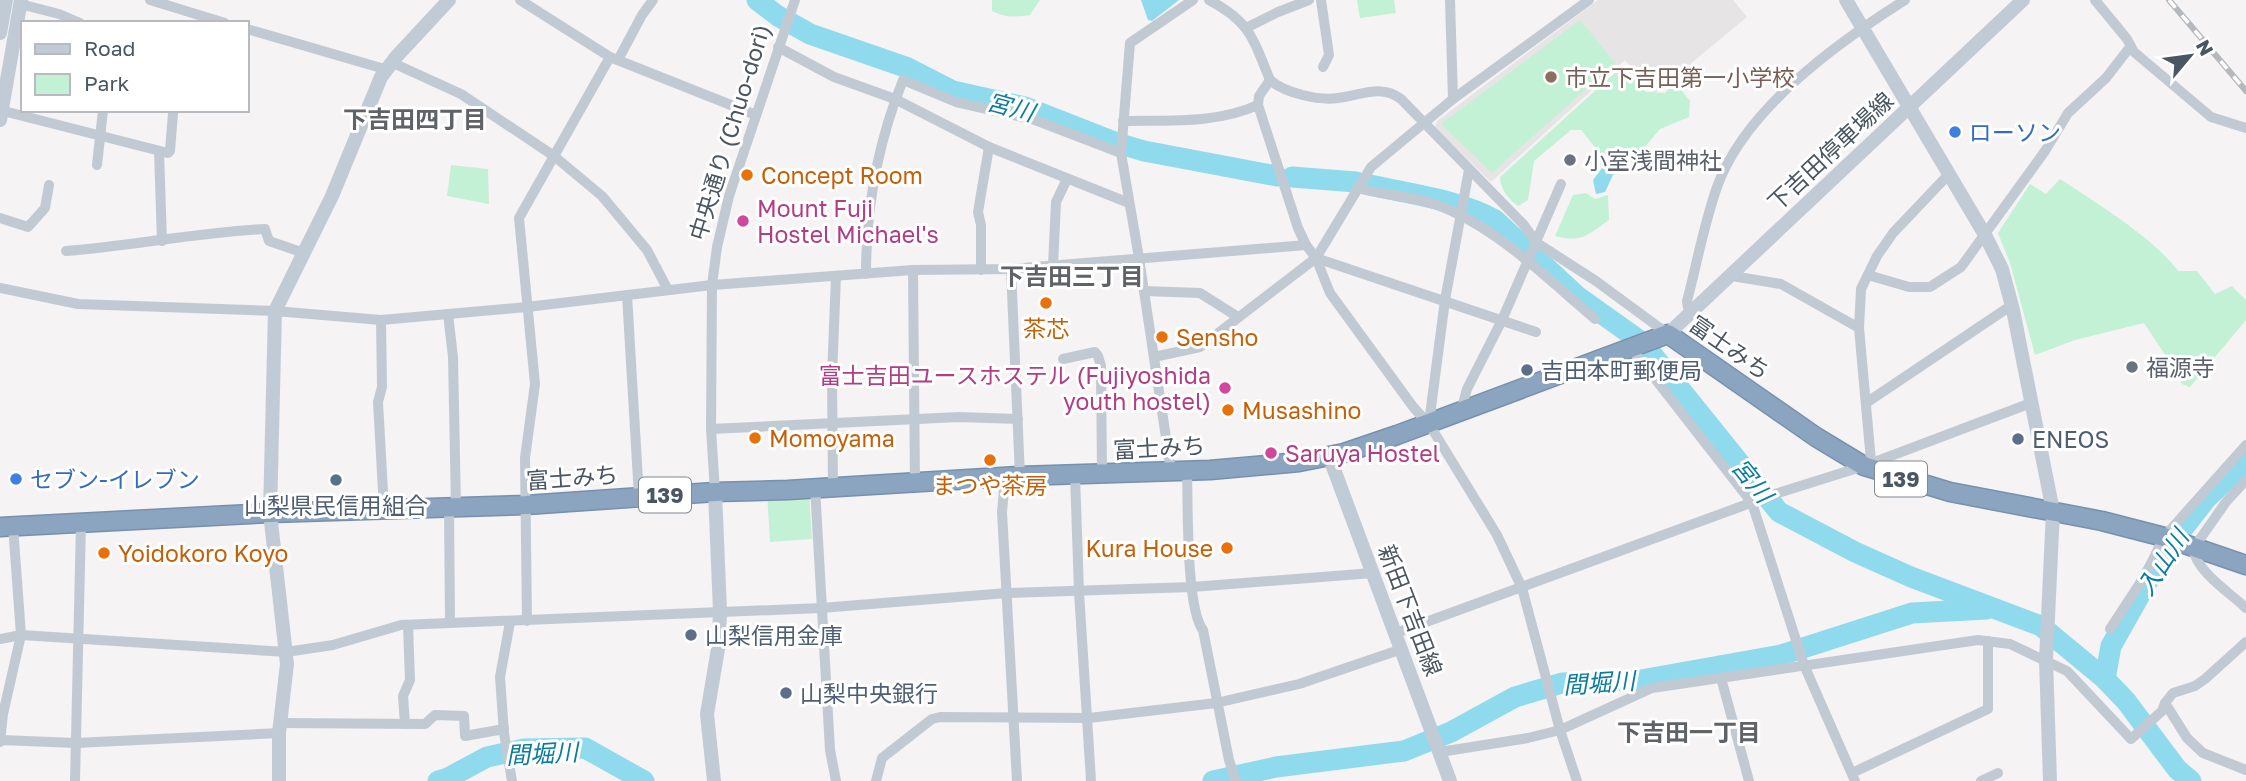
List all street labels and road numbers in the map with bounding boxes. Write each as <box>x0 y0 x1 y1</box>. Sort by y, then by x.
street label: 中央通り (Chuo-dori) <box>683 21 775 243</box>
street label: 下吉田停車場線 <box>1762 86 1898 216</box>
street label: 富士みち <box>1684 309 1776 385</box>
street label: 富士みち <box>1112 431 1206 463</box>
street label: 富士みち <box>525 460 619 494</box>
road number: 139 <box>1875 462 1927 496</box>
road number: 139 <box>639 477 691 512</box>
street label: 新田下吉田線 <box>1373 541 1449 679</box>

